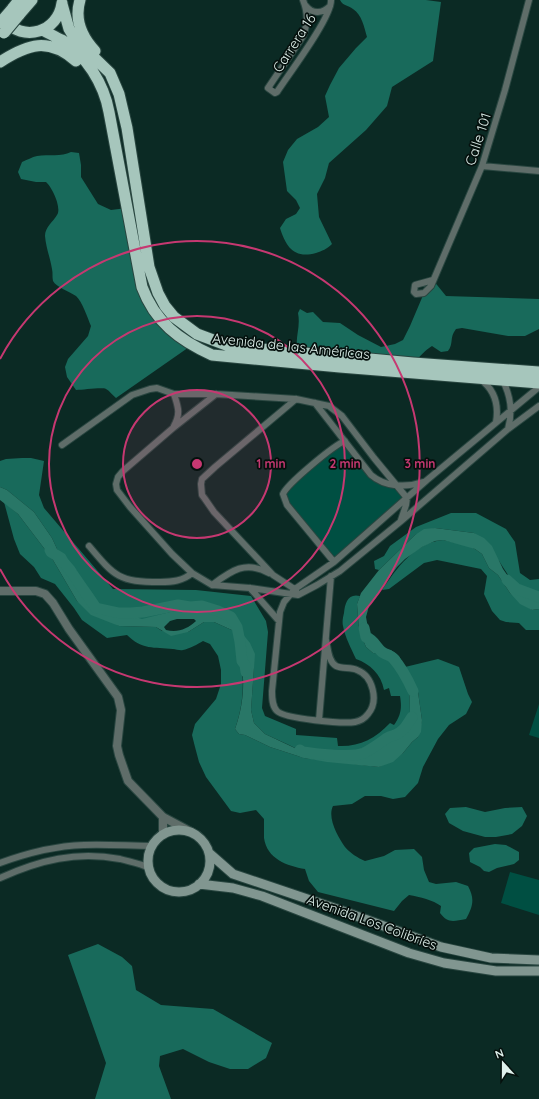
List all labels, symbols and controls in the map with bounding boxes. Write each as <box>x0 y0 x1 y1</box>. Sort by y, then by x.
street label: Carrera 16 <box>268 10 320 76</box>
street label: Calle 101 <box>461 110 495 168</box>
street label: Avenida de las Américas <box>211 329 371 363</box>
text: 1 min <box>256 456 286 471</box>
text: 2 min <box>329 456 361 471</box>
text: 3 min <box>405 456 435 471</box>
centre of rings <box>190 457 204 471</box>
street label: Avenida Los Colibríes <box>304 890 440 954</box>
north arrow <box>483 1043 523 1083</box>
text: N <box>493 1046 506 1062</box>

